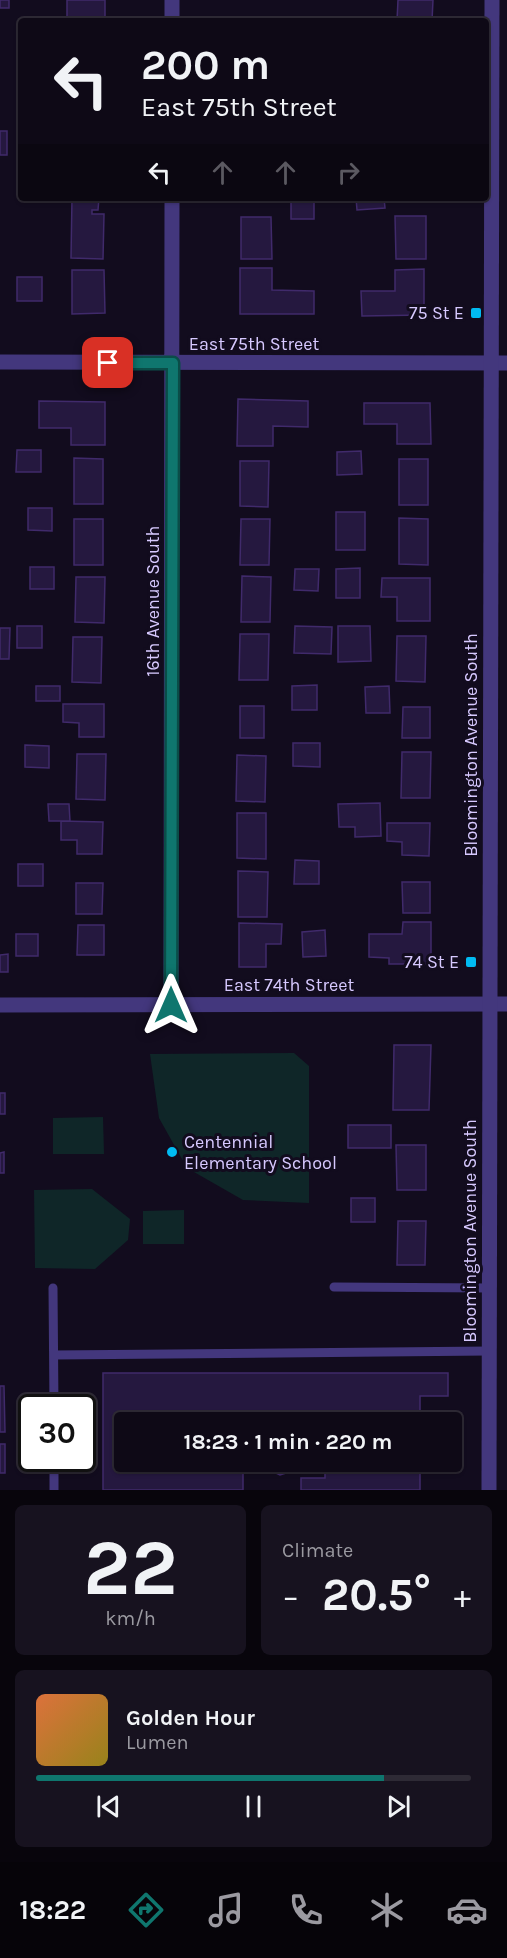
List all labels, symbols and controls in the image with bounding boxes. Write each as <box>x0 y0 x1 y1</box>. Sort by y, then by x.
text: 200 m <box>141 40 270 90</box>
icon: left <box>42 42 120 120</box>
text: East 75th Street <box>141 91 337 123</box>
icon: left <box>143 156 176 189</box>
icon: ahead <box>206 156 239 189</box>
icon: ahead <box>269 156 302 189</box>
icon: right <box>332 156 365 189</box>
place label: 75 St E <box>409 302 464 324</box>
marker: 75 St E <box>469 306 483 320</box>
street label: East 75th Street <box>189 333 319 355</box>
pin <box>82 337 133 388</box>
icon: arrive <box>91 346 124 379</box>
street label: 16th Avenue South <box>142 526 164 676</box>
street label: Bloomington Avenue South <box>460 633 482 857</box>
place label: 74 St E <box>404 951 459 973</box>
marker: 74 St E <box>464 955 478 969</box>
position arrow <box>139 973 203 1037</box>
street label: East 74th Street <box>224 974 354 996</box>
street label: Bloomington Avenue South <box>459 1119 481 1343</box>
place label: Centennial Elementary School <box>184 1131 337 1174</box>
marker: Centennial Elementary School <box>165 1145 179 1159</box>
speed limit sign: 30 <box>18 1394 96 1472</box>
text: 18:23 · 1 min · 220 m <box>184 1429 392 1455</box>
text: 22 <box>83 1522 178 1614</box>
text: Climate <box>282 1539 353 1562</box>
text: 20.5° <box>322 1569 431 1621</box>
text: − <box>282 1577 299 1615</box>
text: + <box>454 1577 471 1615</box>
text: km/h <box>105 1607 156 1630</box>
text: Golden Hour <box>126 1705 255 1731</box>
text: Lumen <box>126 1731 189 1754</box>
icon: previous <box>92 1790 125 1823</box>
icon: pause <box>237 1790 270 1823</box>
icon: next <box>382 1790 415 1823</box>
icon: directions <box>125 1889 167 1931</box>
icon: music <box>205 1889 247 1931</box>
icon: phone <box>285 1889 327 1931</box>
icon: climate <box>366 1889 408 1931</box>
icon: car <box>446 1889 488 1931</box>
text: 18:22 <box>19 1894 86 1926</box>

